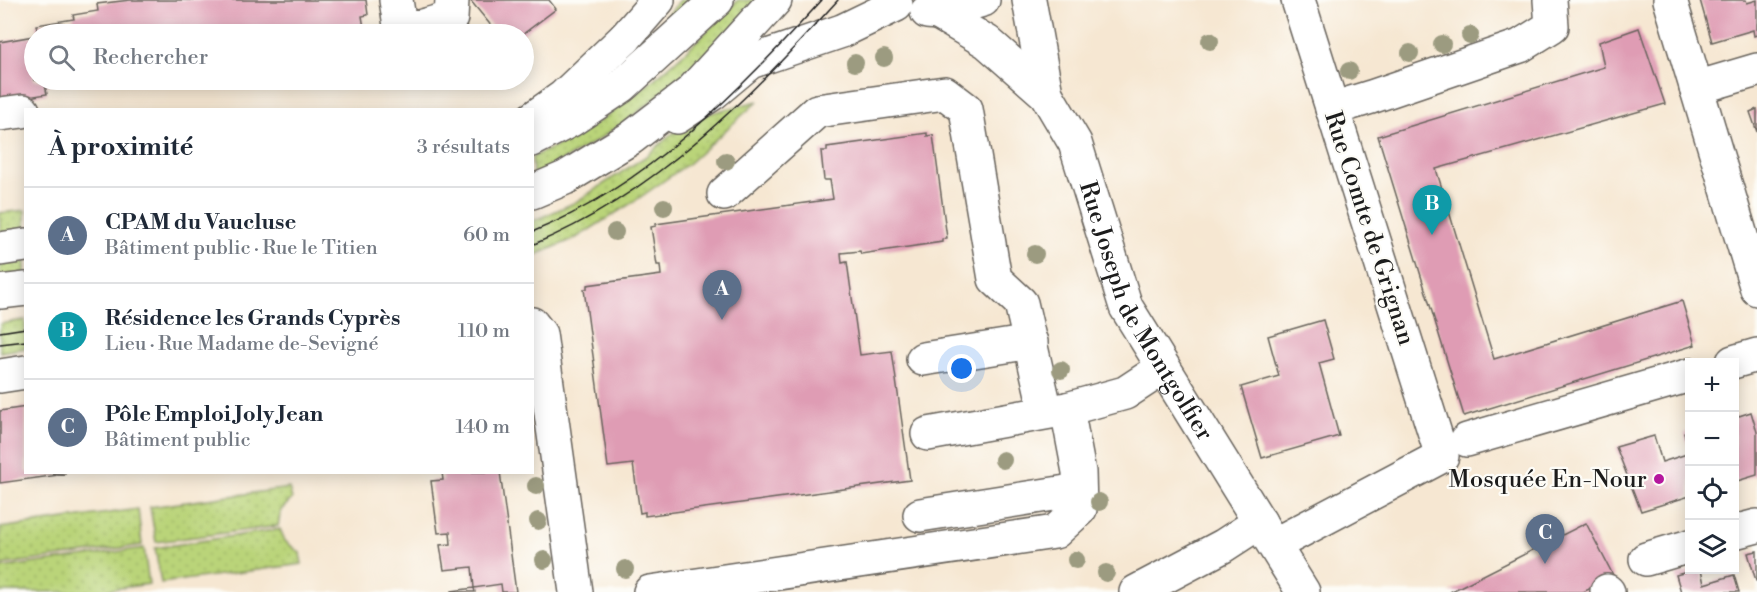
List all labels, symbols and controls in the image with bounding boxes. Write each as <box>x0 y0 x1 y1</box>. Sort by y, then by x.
search box <box>24 24 534 90</box>
icon: search <box>45 41 78 74</box>
text: Rechercher <box>93 44 208 71</box>
street label: Rue Comte de Grignan <box>1317 108 1421 349</box>
text: À proximité <box>48 131 193 163</box>
text: 3 résultats <box>417 135 510 160</box>
street label: Rue Joseph de Montgolfier <box>1072 178 1219 447</box>
pin: B <box>1412 186 1452 235</box>
text: CPAM du Vaucluse <box>105 209 296 236</box>
text: A <box>60 223 75 248</box>
text: 60 m <box>463 223 510 248</box>
text: Bâtiment public · Rue le Titien <box>105 236 378 261</box>
pin: A <box>702 270 742 320</box>
text: Résidence les Grands Cyprès <box>105 305 400 332</box>
text: B <box>60 319 75 344</box>
text: 110 m <box>458 319 510 344</box>
text: Lieu · Rue Madame de-Sevigné <box>105 332 379 357</box>
your location <box>947 354 976 383</box>
map controls <box>1685 358 1739 574</box>
button: + <box>1685 358 1739 412</box>
text: Pôle Emploi Joly Jean <box>105 401 323 428</box>
button: − <box>1685 412 1739 466</box>
text: C <box>60 415 75 440</box>
text: 140 m <box>455 415 510 440</box>
text: Bâtiment public <box>105 428 251 453</box>
place label: Mosquée En-Nour <box>1449 465 1647 495</box>
button: locate <box>1685 466 1739 520</box>
marker: Mosquée En-Nour <box>1652 472 1666 486</box>
pin: C <box>1526 514 1564 564</box>
button: layers <box>1685 520 1739 574</box>

